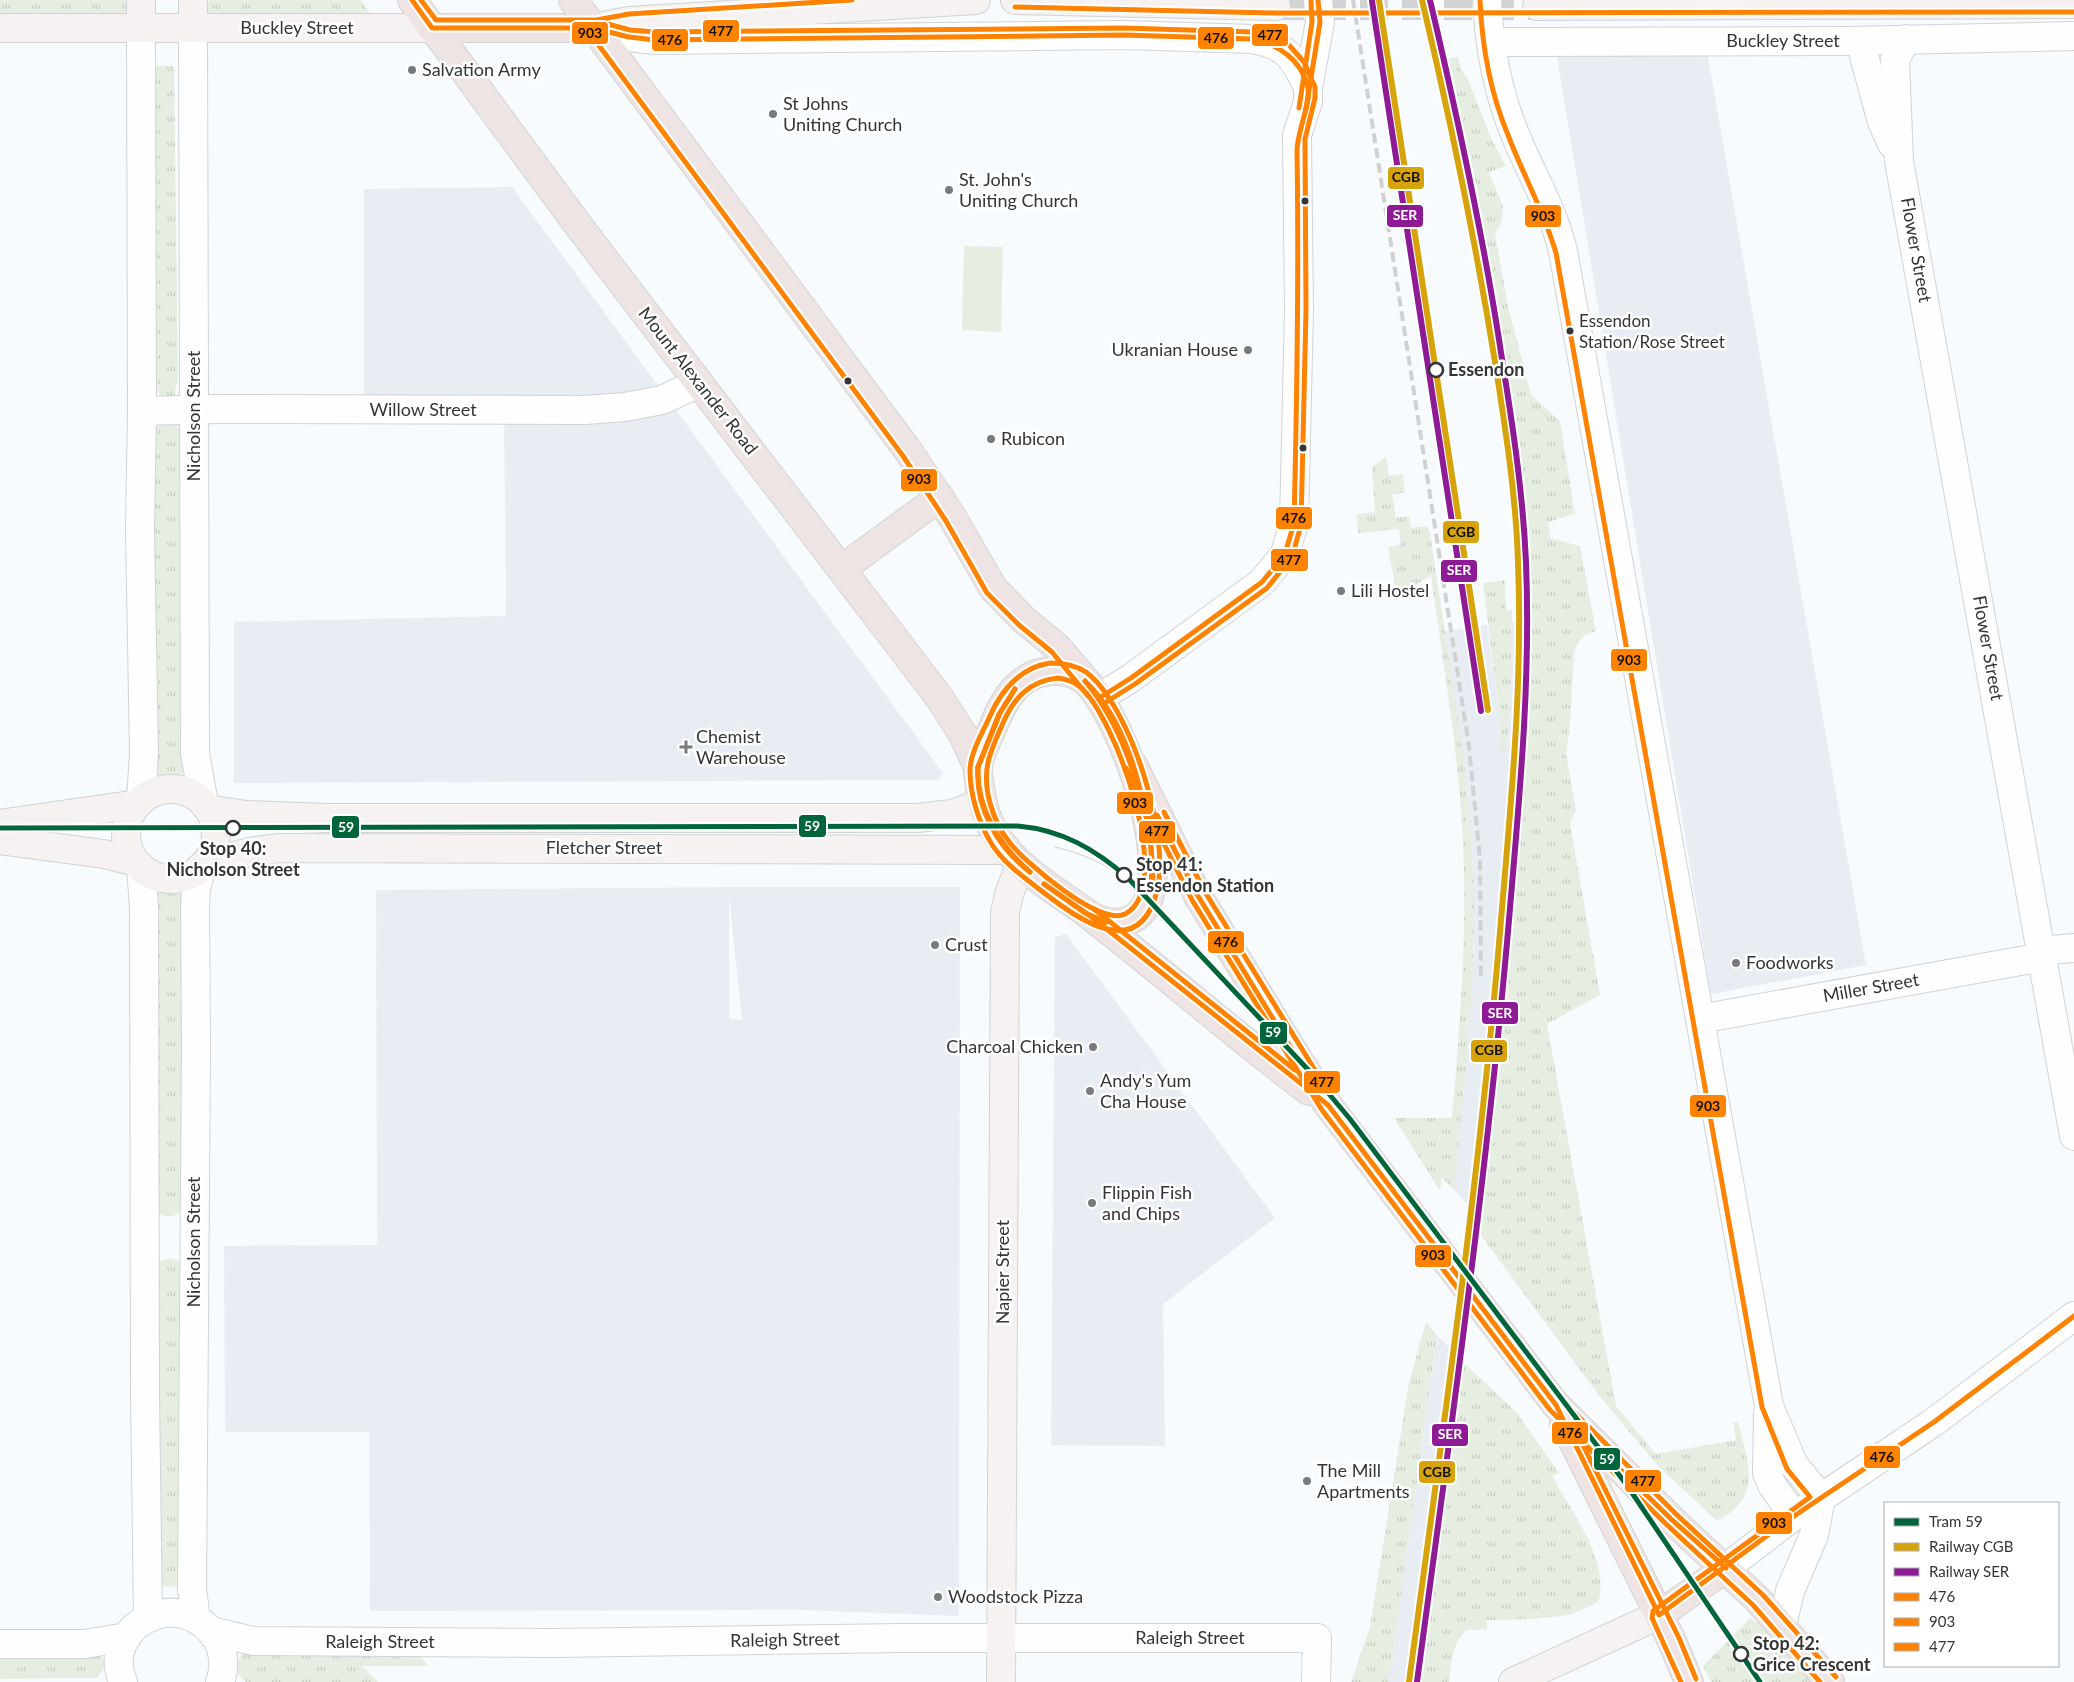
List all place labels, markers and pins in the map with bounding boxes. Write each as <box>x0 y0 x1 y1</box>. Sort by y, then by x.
place label: Salvation Army <box>422 58 541 80</box>
marker: Salvation Army <box>406 64 418 76</box>
place label: St Johns Uniting Church <box>783 92 902 135</box>
marker: St Johns Uniting Church <box>767 108 779 120</box>
place label: St. John's Uniting Church <box>959 168 1078 211</box>
marker: St. John's Uniting Church <box>943 184 955 196</box>
unlabelled marker <box>1300 196 1310 206</box>
place label: Essendon Station/Rose Street <box>1579 310 1725 352</box>
marker: Essendon Station/Rose Street <box>1565 326 1575 336</box>
place label: Ukranian House <box>1111 338 1238 360</box>
marker: Ukranian House <box>1242 344 1254 356</box>
place label: Essendon <box>1448 358 1525 380</box>
marker: Essendon <box>1428 362 1444 378</box>
unlabelled marker <box>843 376 853 386</box>
place label: Rubicon <box>1001 427 1065 449</box>
marker: Rubicon <box>985 433 997 445</box>
unlabelled marker <box>1298 443 1308 453</box>
place label: Lili Hostel <box>1351 579 1429 601</box>
marker: Lili Hostel <box>1335 585 1347 597</box>
place label: Chemist Warehouse <box>696 725 786 768</box>
marker: Chemist Warehouse <box>680 741 692 753</box>
marker: Stop 40: Nicholson Street <box>225 820 241 836</box>
place label: Stop 40: Nicholson Street <box>166 837 300 880</box>
place label: Stop 41: Essendon Station <box>1136 853 1274 896</box>
marker: Stop 41: Essendon Station <box>1116 867 1132 883</box>
place label: Crust <box>945 933 988 955</box>
marker: Crust <box>929 939 941 951</box>
place label: Foodworks <box>1746 951 1834 973</box>
marker: Foodworks <box>1730 957 1742 969</box>
place label: Charcoal Chicken <box>946 1035 1083 1057</box>
marker: Charcoal Chicken <box>1087 1041 1099 1053</box>
place label: Andy's Yum Cha House <box>1100 1069 1191 1112</box>
marker: Andy's Yum Cha House <box>1084 1085 1096 1097</box>
place label: Flippin Fish and Chips <box>1102 1181 1192 1224</box>
marker: Flippin Fish and Chips <box>1086 1197 1098 1209</box>
place label: The Mill Apartments <box>1317 1459 1410 1502</box>
marker: The Mill Apartments <box>1301 1475 1313 1487</box>
place label: Woodstock Pizza <box>948 1585 1083 1607</box>
marker: Woodstock Pizza <box>932 1591 944 1603</box>
place label: Stop 42: Grice Crescent <box>1753 1632 1871 1675</box>
marker: Stop 42: Grice Crescent <box>1733 1646 1749 1662</box>

